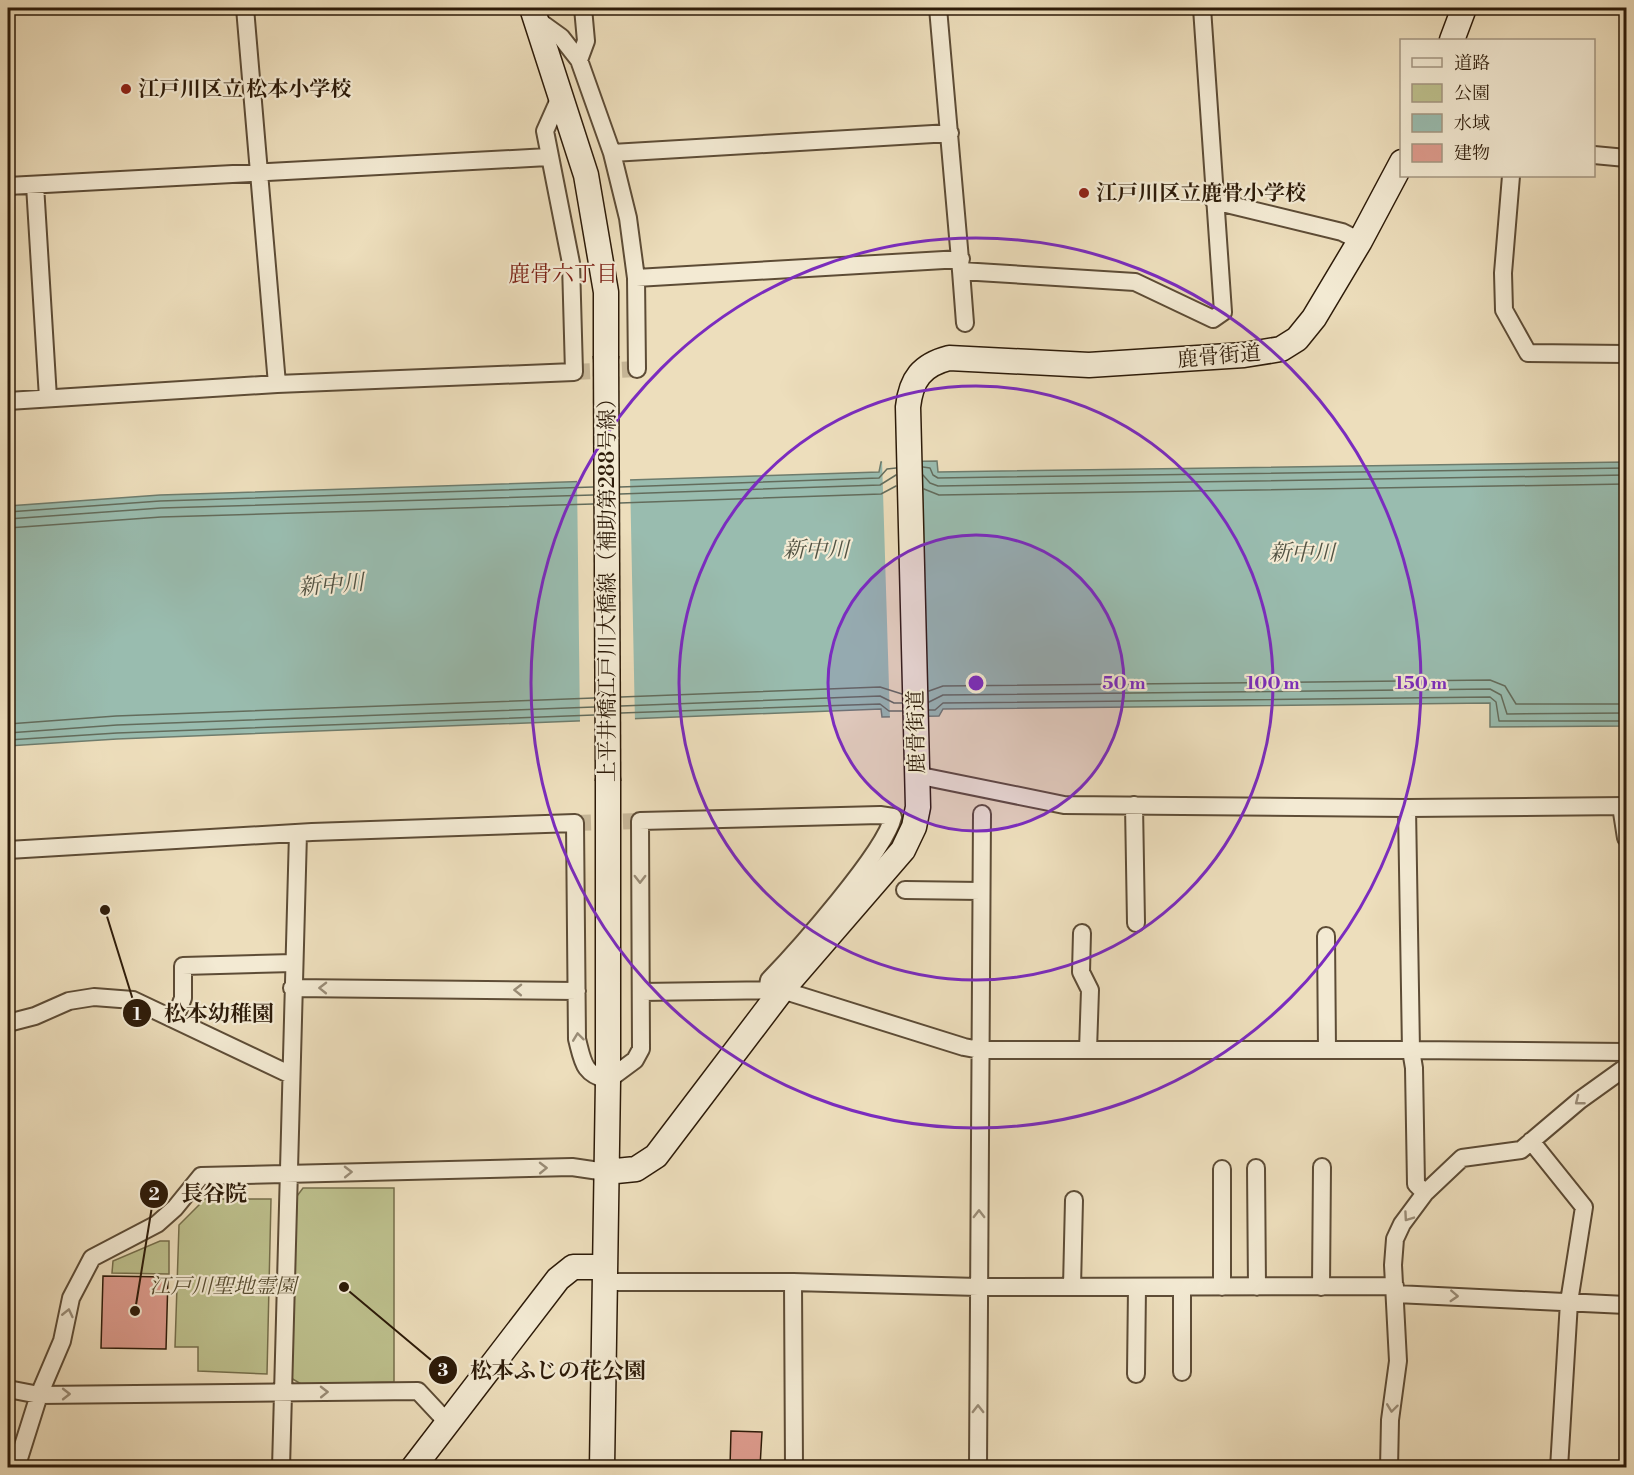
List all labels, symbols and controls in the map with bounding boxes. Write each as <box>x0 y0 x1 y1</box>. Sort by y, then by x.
legend <box>1400 39 1595 177</box>
text: 道路 <box>1454 52 1490 75</box>
place label: 江戸川区立 松本小学校 <box>138 77 351 103</box>
marker: 江戸川区立 松本小学校 <box>119 82 133 96</box>
text: 公園 <box>1454 82 1490 105</box>
text: 水域 <box>1454 112 1490 135</box>
text: 建物 <box>1454 142 1490 165</box>
place label: 江戸川区立鹿骨小学校 <box>1096 181 1306 207</box>
marker: 江戸川区立鹿骨小学校 <box>1077 186 1091 200</box>
district label: 鹿骨六丁目 <box>508 261 618 288</box>
street label: 鹿骨街道 <box>1176 340 1262 374</box>
street label: 上平井橋江戸川大橋線（補助第288号線） <box>595 388 621 782</box>
water label: 新中川 <box>783 537 851 564</box>
water label: 新中川 <box>1269 540 1337 567</box>
water label: 新中川 <box>297 569 367 602</box>
text: 50 m <box>1102 672 1146 695</box>
text: 100 m <box>1246 672 1300 695</box>
text: 150 m <box>1395 672 1448 695</box>
centre of rings <box>966 673 986 693</box>
street label: 鹿骨街道 <box>903 690 931 774</box>
one-way arrow <box>634 875 646 884</box>
one-way arrow <box>319 982 328 994</box>
one-way arrow <box>514 984 523 996</box>
callout: 松本幼稚園 <box>122 993 286 1033</box>
text: 松本幼稚園 <box>164 1001 274 1028</box>
text: 1 <box>133 1003 142 1026</box>
one-way arrow <box>573 1033 585 1042</box>
one-way arrow <box>1575 1094 1586 1105</box>
one-way arrow <box>538 1162 547 1174</box>
one-way arrow <box>343 1166 352 1178</box>
callout: 長谷院 <box>139 1174 259 1214</box>
text: 長谷院 <box>181 1181 247 1208</box>
text: 2 <box>148 1183 160 1206</box>
one-way arrow <box>972 1210 985 1219</box>
one-way arrow <box>1404 1211 1415 1222</box>
park label: 江戸川聖地霊園 <box>150 1274 299 1300</box>
one-way arrow <box>1450 1290 1459 1303</box>
one-way arrow <box>61 1308 74 1318</box>
callout: 松本ふじの花公園 <box>428 1350 658 1390</box>
text: 松本ふじの花公園 <box>470 1358 646 1385</box>
text: 3 <box>438 1359 449 1382</box>
one-way arrow <box>319 1386 328 1399</box>
one-way arrow <box>61 1388 70 1400</box>
one-way arrow <box>1386 1403 1398 1413</box>
one-way arrow <box>972 1405 984 1414</box>

